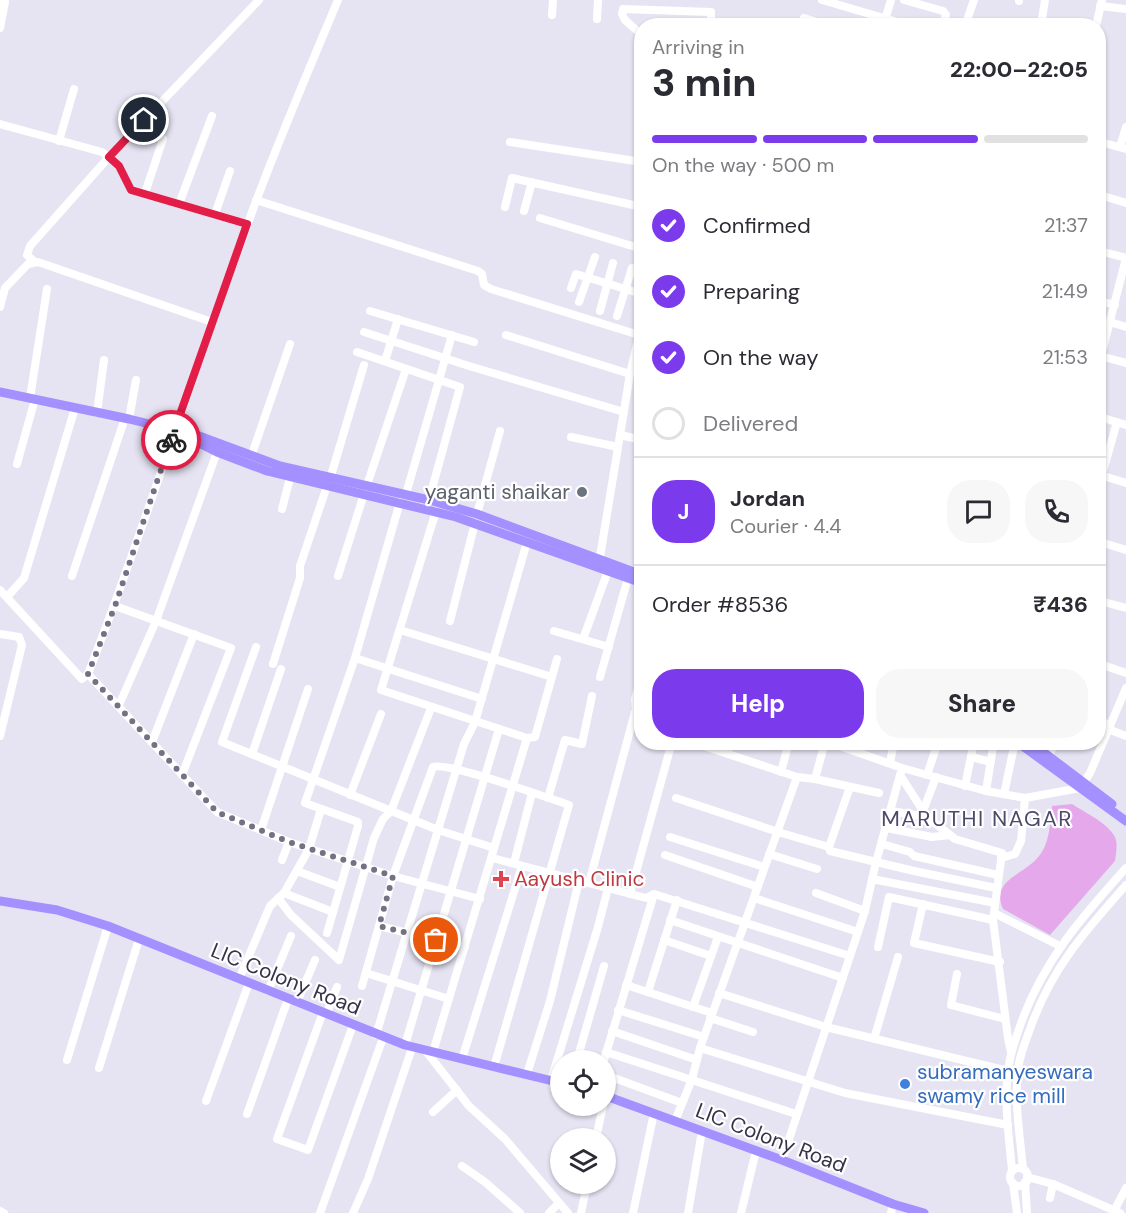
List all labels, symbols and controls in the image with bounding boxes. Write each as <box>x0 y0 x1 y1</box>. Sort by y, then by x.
text: Arriving in <box>652 34 744 60</box>
text: 22:00–22:05 <box>950 55 1088 84</box>
text: 3 min <box>652 57 757 108</box>
pin <box>118 94 169 145</box>
icon: home <box>127 103 160 136</box>
text: On the way · 500 m <box>652 152 834 178</box>
icon: check <box>652 209 685 242</box>
text: Confirmed <box>703 211 811 240</box>
text: 21:37 <box>1044 212 1088 238</box>
icon: check <box>652 275 685 308</box>
text: Preparing <box>703 277 800 306</box>
text: 21:49 <box>1042 278 1088 304</box>
icon: check <box>652 341 685 374</box>
text: On the way <box>703 343 818 372</box>
text: 21:53 <box>1042 344 1088 370</box>
text: Delivered <box>703 409 798 438</box>
courier <box>141 410 201 470</box>
icon: bike <box>155 424 188 457</box>
place label: yaganti shaikar <box>425 478 570 506</box>
button: chat <box>947 480 1010 543</box>
button: phone <box>1025 480 1088 543</box>
text: Jordan <box>730 484 805 513</box>
marker: yaganti shaikar <box>575 485 589 499</box>
text: J <box>678 497 689 526</box>
text: Courier · 4.4 <box>730 513 841 539</box>
text: Order #8536 <box>652 590 788 619</box>
text: ₹436 <box>1033 590 1088 619</box>
button: Help <box>652 669 864 738</box>
button: Share <box>876 669 1088 738</box>
district label: MARUTHI NAGAR <box>881 804 1073 833</box>
place label: Aayush Clinic <box>514 865 644 893</box>
marker: Aayush Clinic <box>492 870 510 888</box>
pin <box>410 914 461 965</box>
icon: bag <box>419 923 452 956</box>
street label: LIC Colony Road <box>207 936 365 1022</box>
map controls <box>550 1050 616 1194</box>
button: locate <box>550 1050 616 1116</box>
place label: subramanyeswara swamy rice mill <box>917 1058 1093 1110</box>
marker: subramanyeswara swamy rice mill <box>898 1077 912 1091</box>
street label: LIC Colony Road <box>692 1096 850 1180</box>
button: layers <box>550 1128 616 1194</box>

